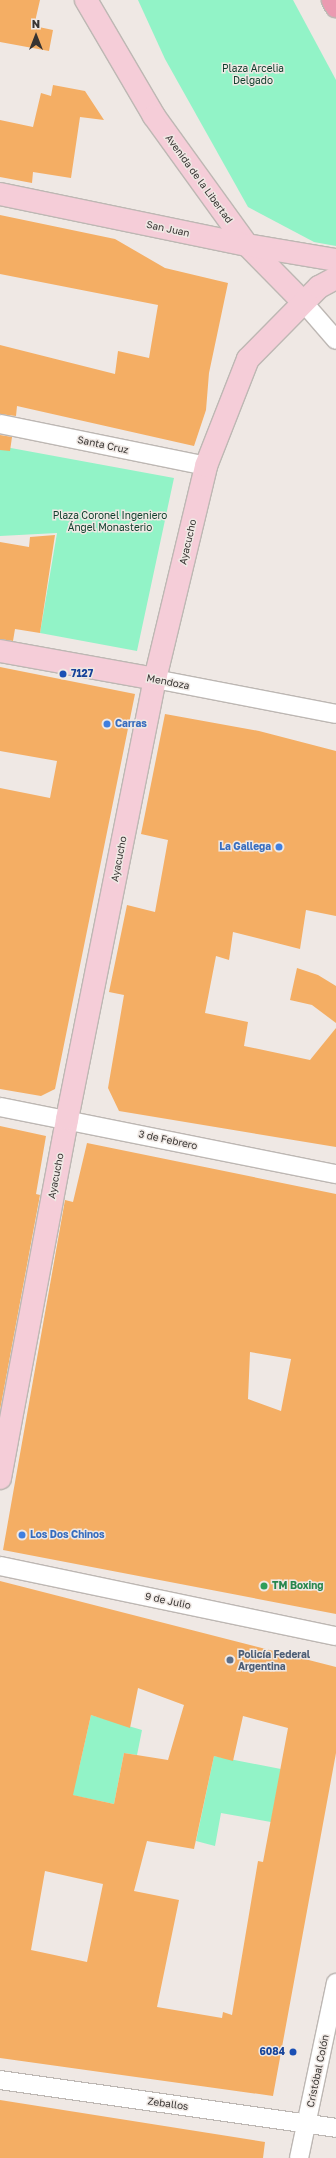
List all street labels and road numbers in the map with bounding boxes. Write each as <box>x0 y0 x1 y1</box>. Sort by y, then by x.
street label: Avenida de la Libertad <box>163 132 235 226</box>
street label: San Juan <box>145 219 191 239</box>
street label: Santa Cruz <box>76 434 130 456</box>
street label: Ayacucho <box>177 518 199 566</box>
street label: Mendoza <box>146 672 190 692</box>
street label: Ayacucho <box>109 835 129 883</box>
street label: 3 de Febrero <box>137 1128 199 1152</box>
street label: Ayacucho <box>46 1152 66 1200</box>
street label: 9 de Julio <box>144 1590 192 1612</box>
street label: Cristóbal Colón <box>304 2033 332 2109</box>
street label: Zeballos <box>147 2095 189 2113</box>

